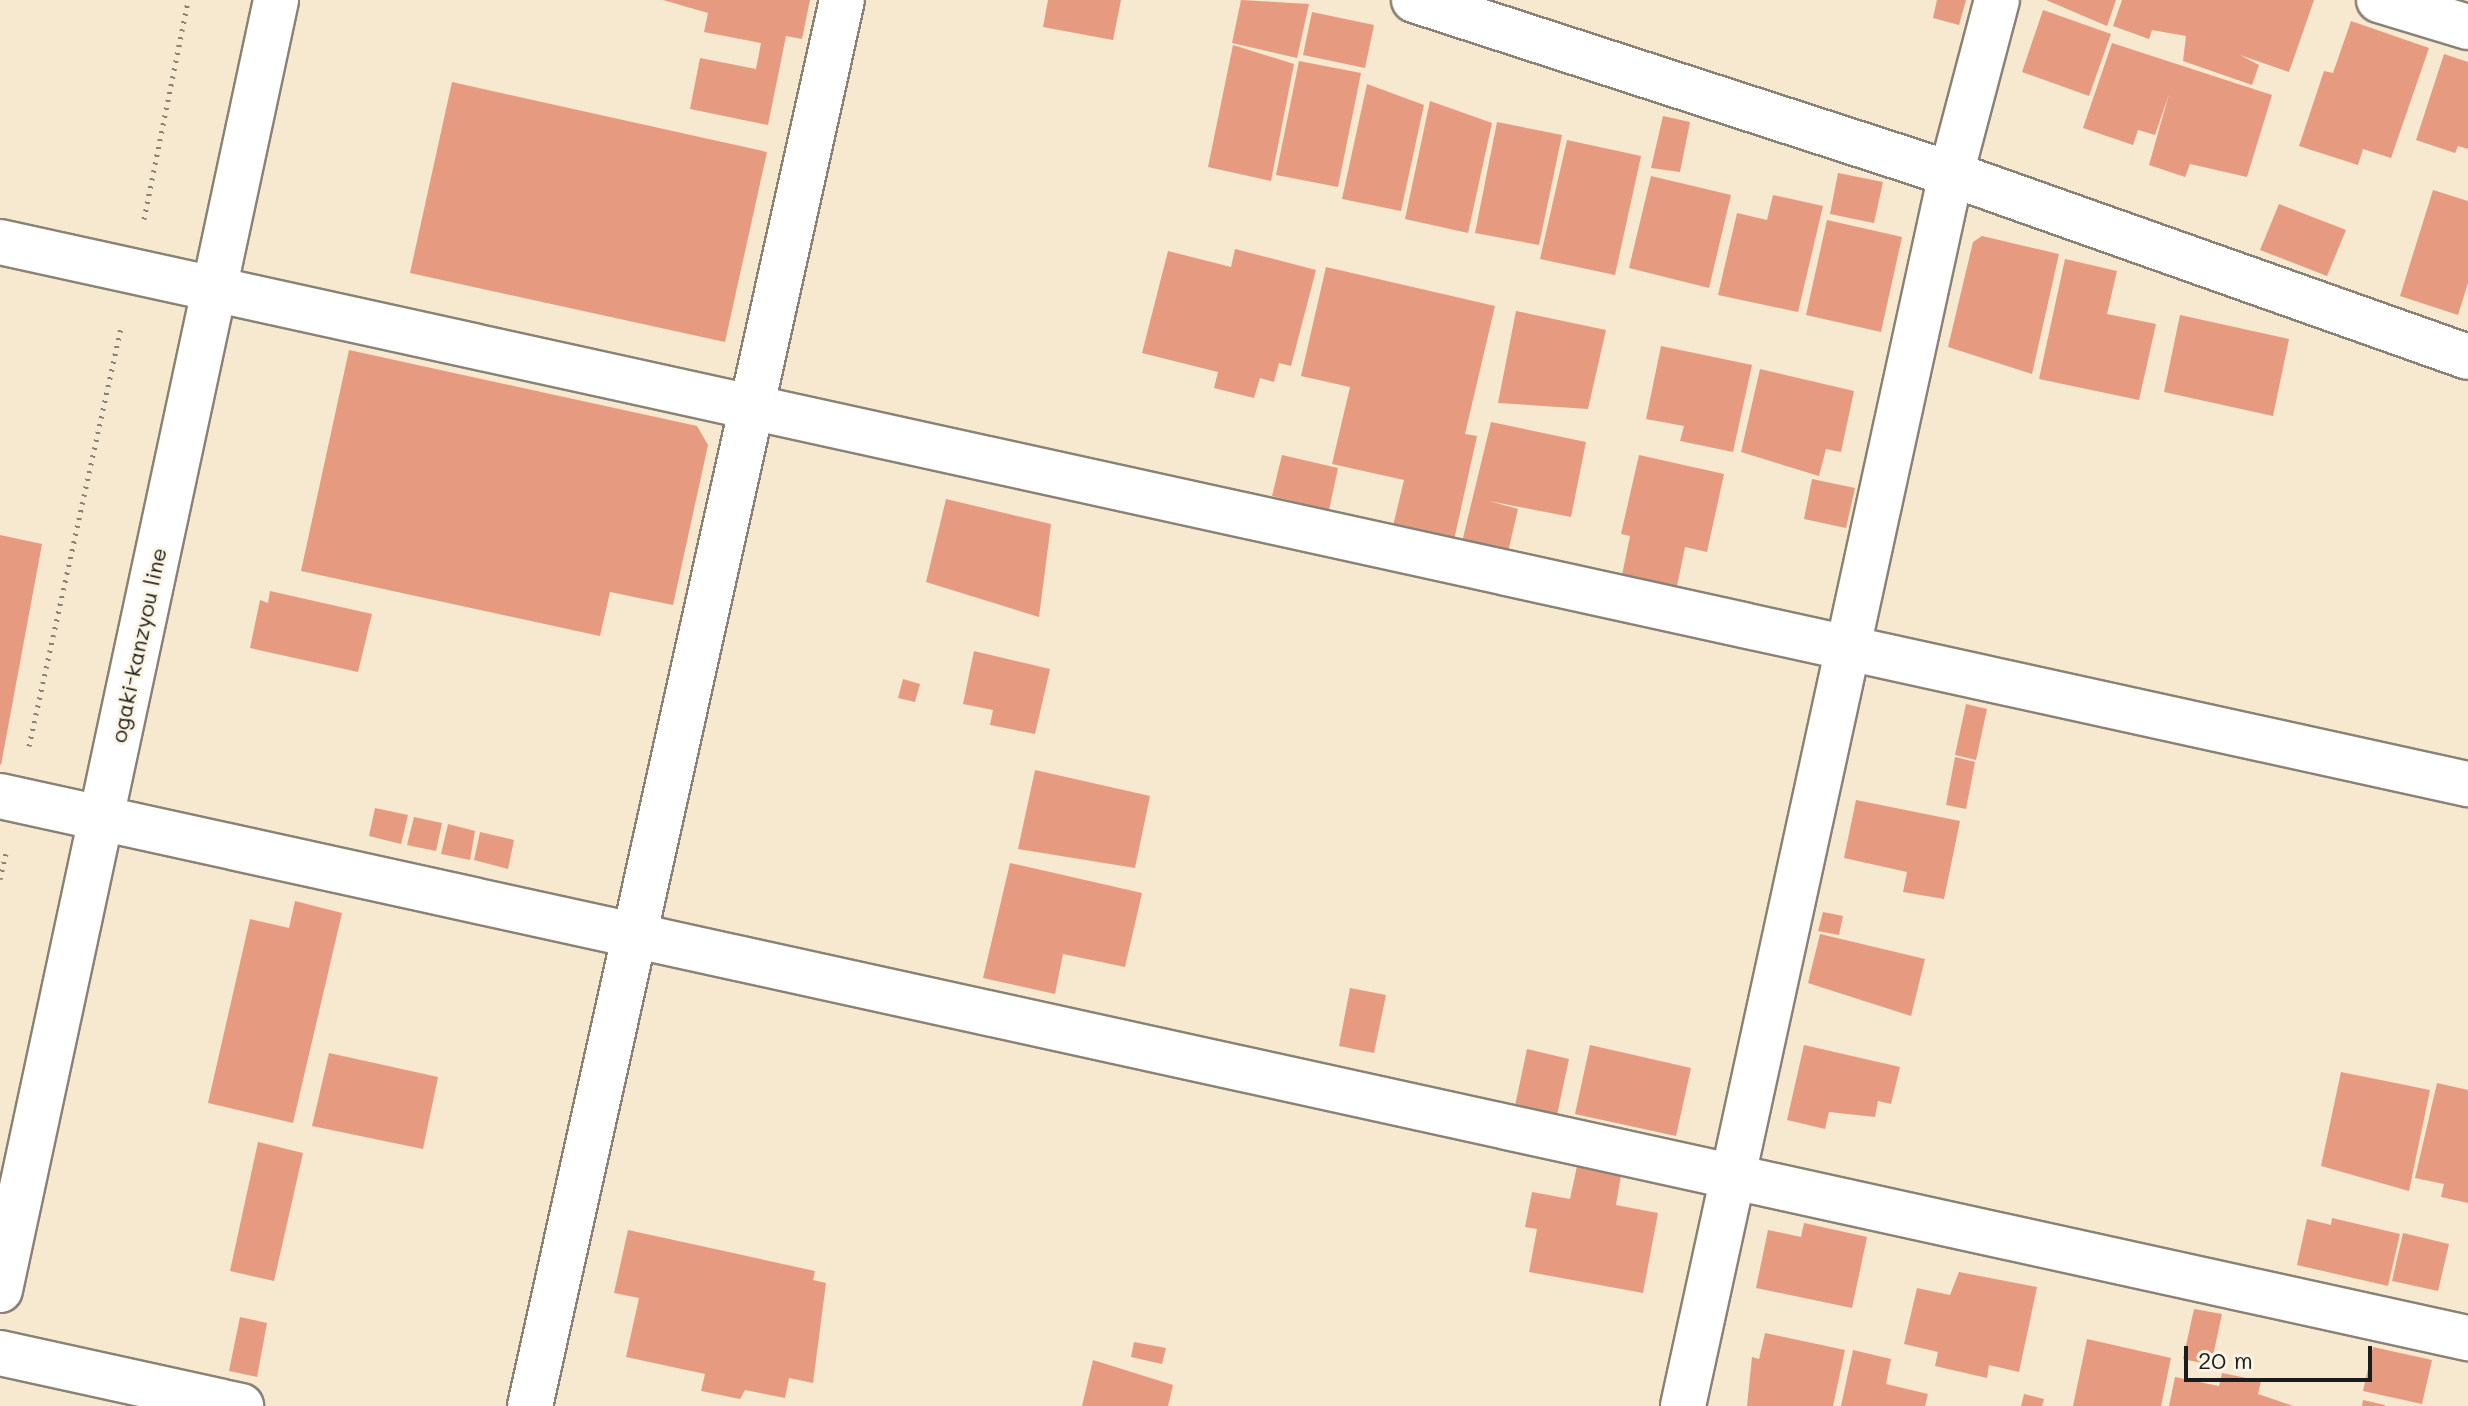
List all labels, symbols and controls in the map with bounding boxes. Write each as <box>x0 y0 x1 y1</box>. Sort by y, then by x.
street label: ogaki-kanzyou line <box>104 545 172 745</box>
scale bar <box>2188 1330 2376 1380</box>
text: 20 m <box>2198 1344 2253 1375</box>

